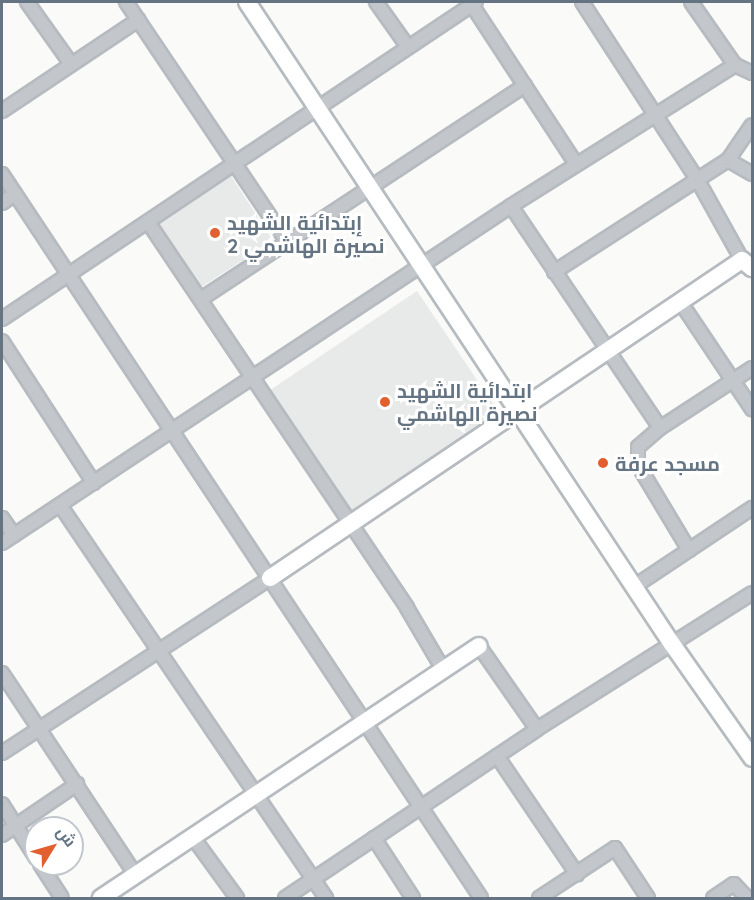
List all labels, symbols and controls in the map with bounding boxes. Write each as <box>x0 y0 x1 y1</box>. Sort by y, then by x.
place label: إبتدائية الشهيد نصيرة الهاشمي 2 <box>227 210 384 257</box>
marker: إبتدائية الشهيد نصيرة الهاشمي 2 <box>208 226 222 240</box>
place label: ابتدائية الشهيد نصيرة الهاشمي <box>397 378 537 425</box>
marker: ابتدائية الشهيد نصيرة الهاشمي <box>378 395 392 409</box>
place label: مسجد عرفة <box>615 451 720 475</box>
marker: مسجد عرفة <box>596 456 610 470</box>
north arrow <box>24 816 84 876</box>
text: ش <box>53 822 81 851</box>

